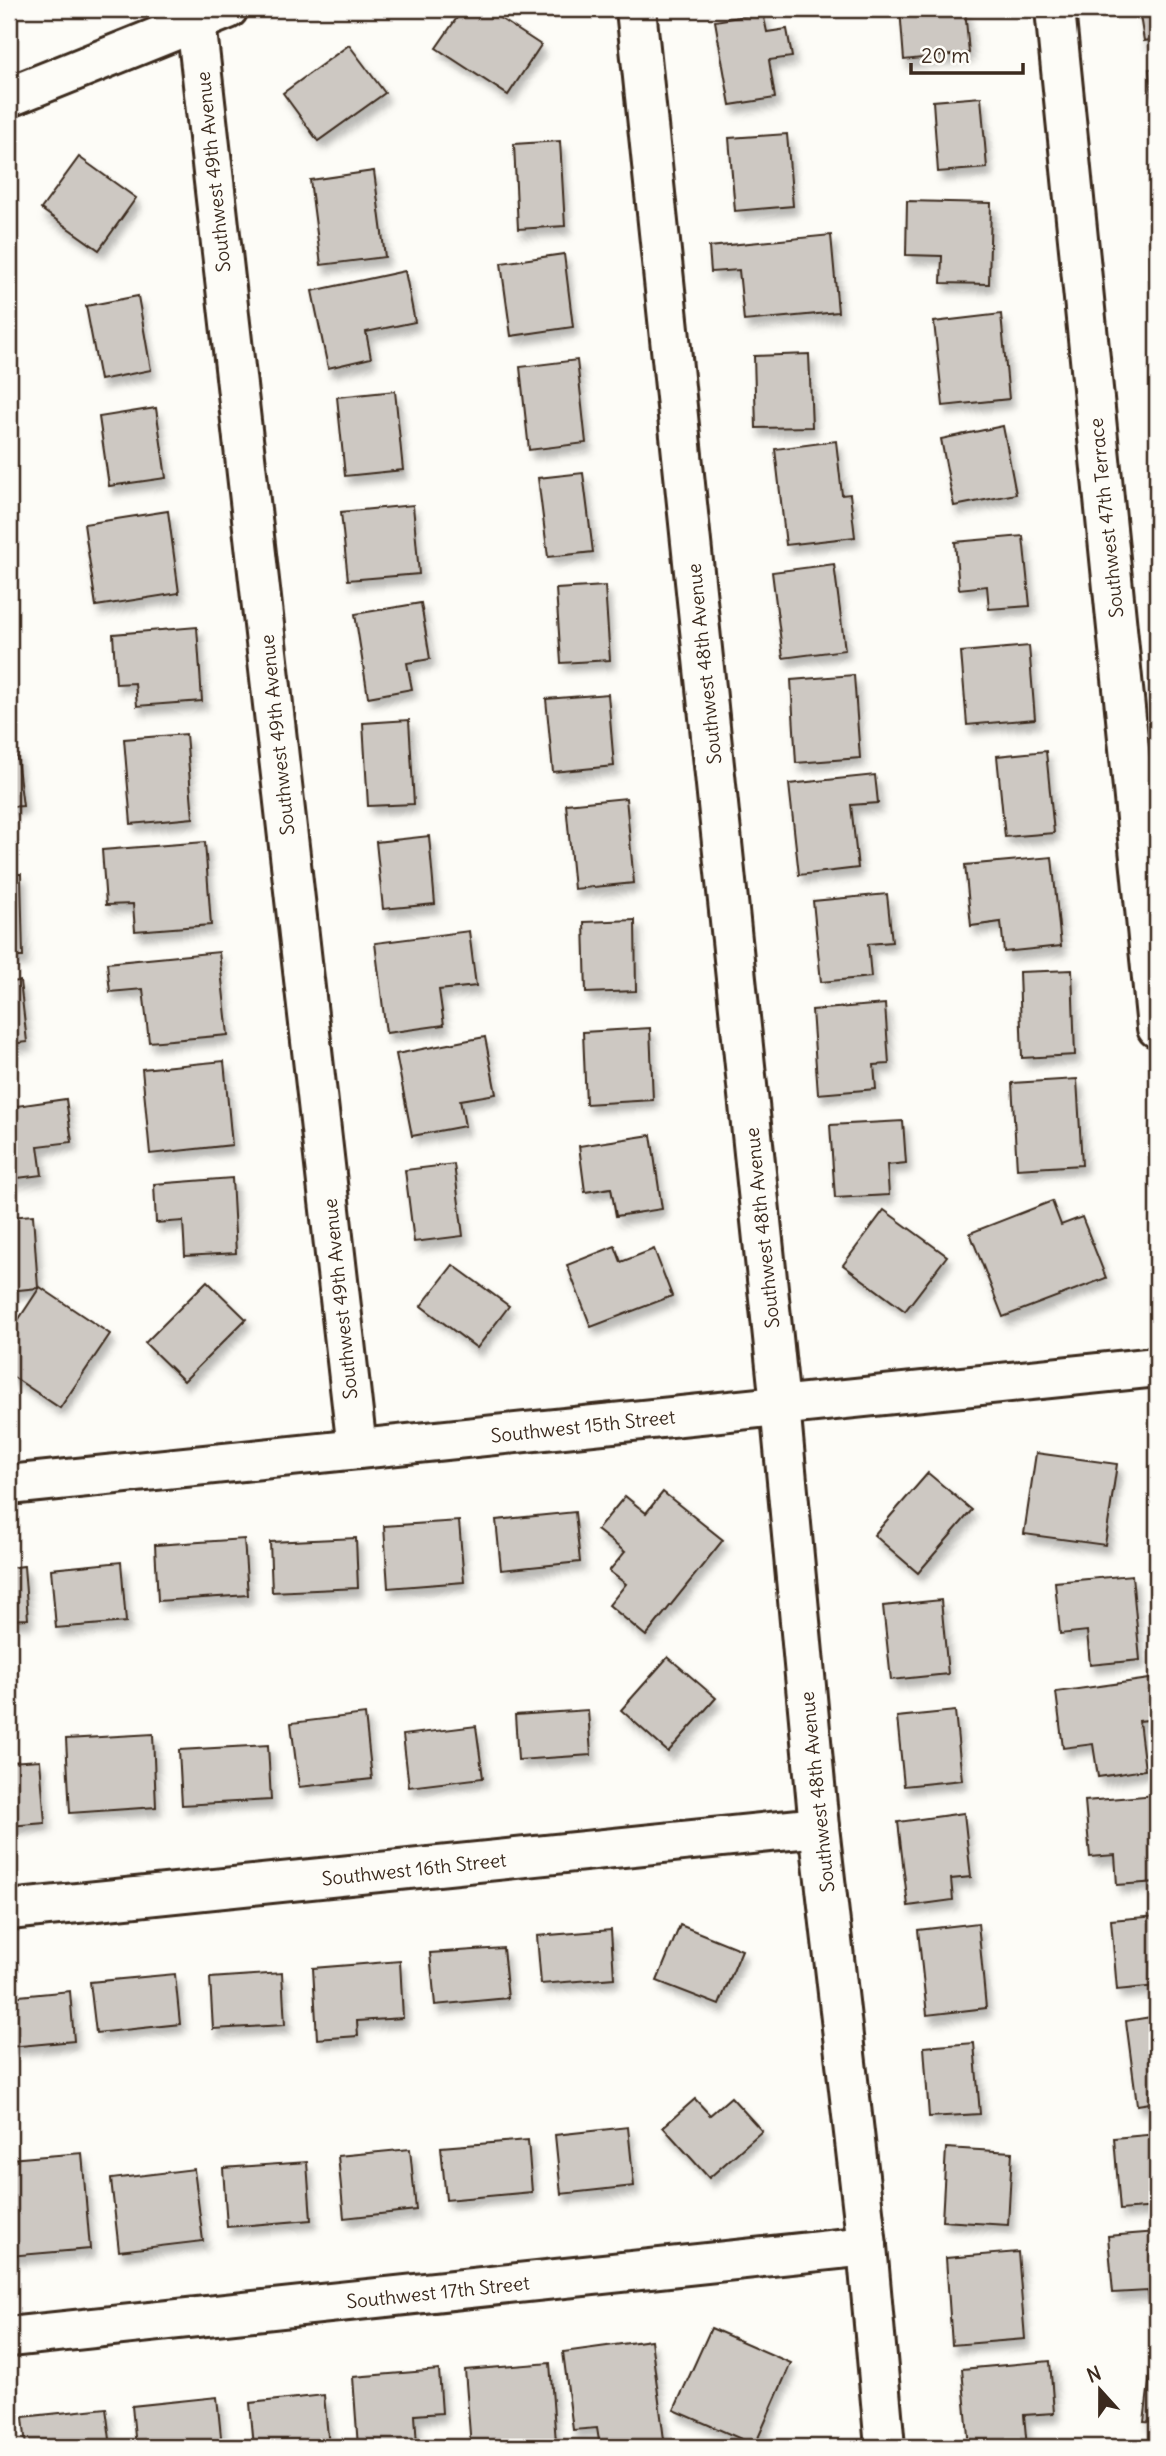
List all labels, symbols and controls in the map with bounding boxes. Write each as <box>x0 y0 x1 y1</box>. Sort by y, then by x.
scale bar <box>911 32 1023 76</box>
text: 20 m <box>921 42 970 69</box>
street label: Southwest 49th Avenue <box>191 70 235 274</box>
street label: Southwest 47th Terrace <box>1084 417 1128 619</box>
street label: Southwest 48th Avenue <box>682 562 726 766</box>
street label: Southwest 49th Avenue <box>255 633 299 837</box>
street label: Southwest 48th Avenue <box>740 1126 784 1330</box>
street label: Southwest 49th Avenue <box>318 1197 362 1401</box>
street label: Southwest 15th Street <box>490 1404 676 1448</box>
street label: Southwest 48th Avenue <box>795 1690 839 1894</box>
street label: Southwest 16th Street <box>321 1847 507 1891</box>
street label: Southwest 17th Street <box>345 2270 531 2314</box>
north arrow <box>1064 2354 1134 2424</box>
text: N <box>1083 2361 1104 2388</box>

